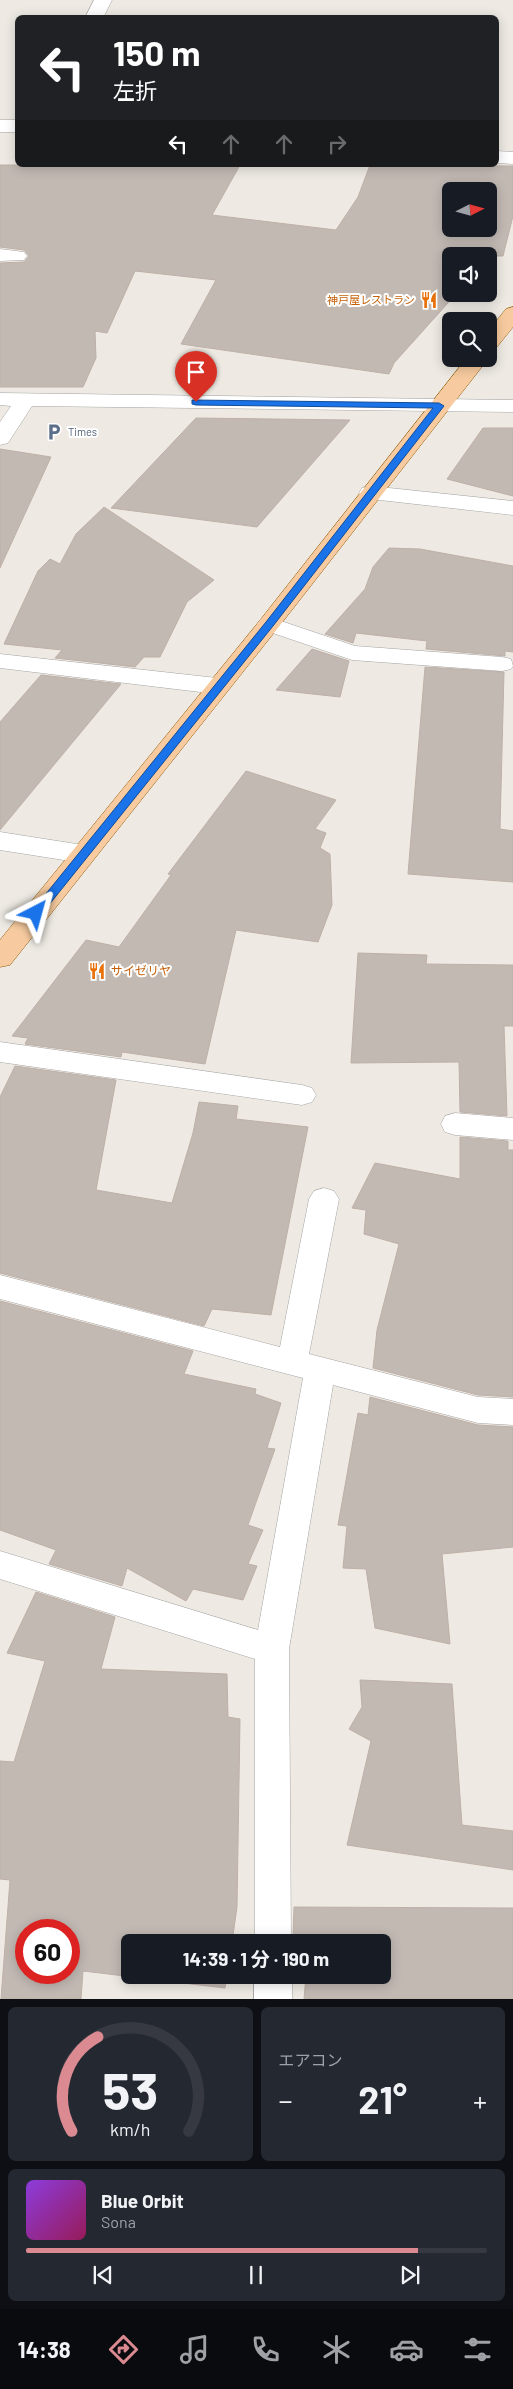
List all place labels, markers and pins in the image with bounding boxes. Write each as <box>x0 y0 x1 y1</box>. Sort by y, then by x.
restaurant icon: 神戸屋レストラン <box>419 290 439 310</box>
place label: 神戸屋レストラン <box>327 293 415 306</box>
pin <box>175 351 217 402</box>
parking icon: Times <box>44 422 64 442</box>
place label: Times <box>68 425 97 438</box>
restaurant icon: サイゼリヤ <box>87 961 107 981</box>
place label: サイゼリヤ <box>111 963 171 977</box>

